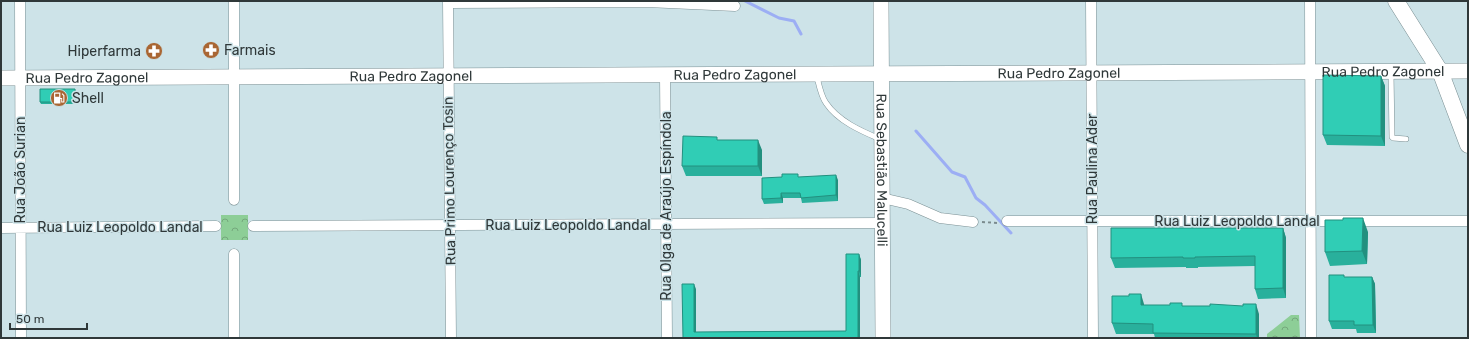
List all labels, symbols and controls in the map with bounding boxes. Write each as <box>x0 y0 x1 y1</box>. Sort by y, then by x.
pharmacy icon: Farmais <box>201 40 221 60</box>
pharmacy icon: Hiperfarma <box>144 41 164 61</box>
place label: Farmais <box>224 42 276 59</box>
place label: Hiperfarma <box>68 43 141 60</box>
street label: Rua Pedro Zagonel <box>1322 63 1444 81</box>
street label: Rua Pedro Zagonel <box>998 65 1120 82</box>
street label: Rua Pedro Zagonel <box>674 66 796 84</box>
street label: Rua Pedro Zagonel <box>350 68 472 85</box>
street label: Rua Pedro Zagonel <box>26 69 148 87</box>
fuel station icon: Shell <box>49 88 69 108</box>
place label: Shell <box>72 90 104 107</box>
street label: Rua Sebastião Malucelli <box>873 93 890 247</box>
street label: Rua Primo Lourenço Tosin <box>440 96 459 265</box>
street label: Rua Olga de Araújo Espíndola <box>658 111 675 301</box>
street label: Rua Paulina Ader <box>1084 113 1101 224</box>
street label: Rua João Surian <box>12 117 29 223</box>
street label: Rua Luiz Leopoldo Landal <box>1154 213 1320 230</box>
street label: Rua Luiz Leopoldo Landal <box>485 217 651 234</box>
street label: Rua Luiz Leopoldo Landal <box>37 219 203 236</box>
scale bar <box>10 305 87 331</box>
text: 50 m <box>16 312 44 326</box>

